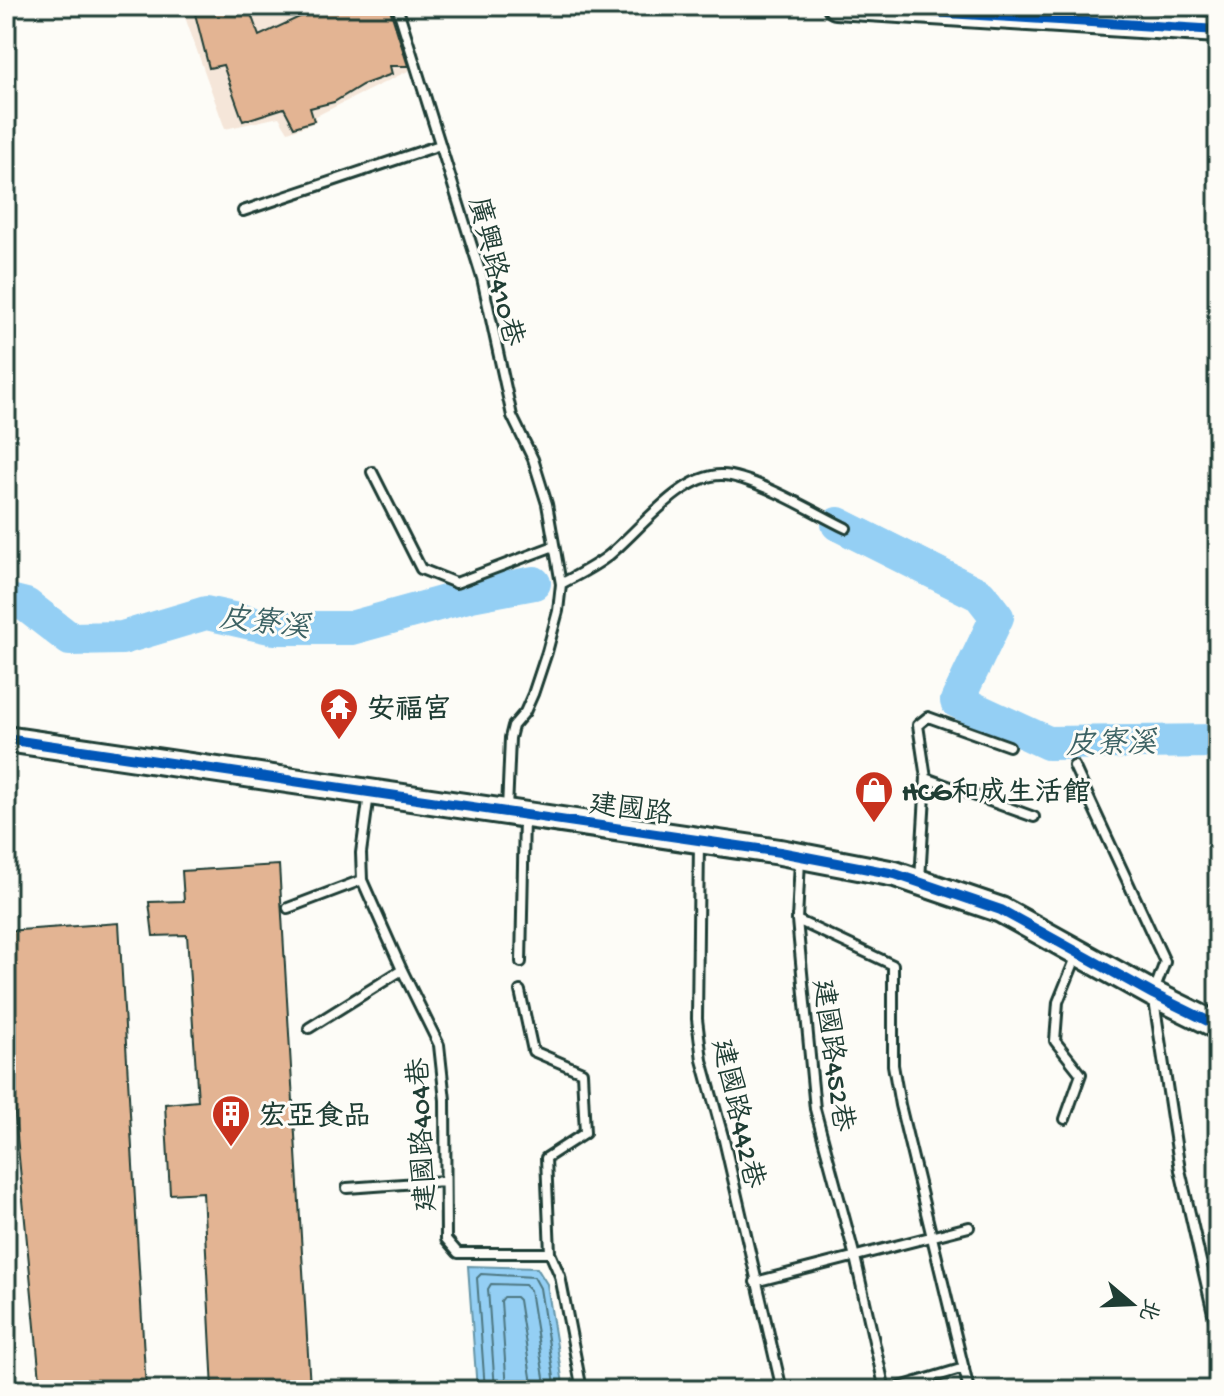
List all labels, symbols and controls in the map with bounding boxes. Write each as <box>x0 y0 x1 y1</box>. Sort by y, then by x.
street label: 廣興路410巷 <box>459 194 530 351</box>
water label: 皮寮溪 <box>218 601 313 649</box>
temple icon: 安福宮 <box>318 686 360 741</box>
place label: 安福宮 <box>367 693 451 728</box>
water label: 皮寮溪 <box>1066 726 1158 765</box>
shop icon: HCG和成生活館 <box>853 769 895 824</box>
place label: HCG和成生活館 <box>902 776 1091 811</box>
street label: 建國路 <box>586 787 675 834</box>
street label: 建國路452巷 <box>804 977 860 1135</box>
street label: 建國路442巷 <box>702 1036 771 1193</box>
street label: 建國路404巷 <box>402 1056 445 1213</box>
building icon: 宏亞食品 <box>210 1093 252 1148</box>
place label: 宏亞食品 <box>259 1100 371 1135</box>
north arrow <box>1092 1264 1172 1344</box>
text: 北 <box>1131 1295 1163 1324</box>

